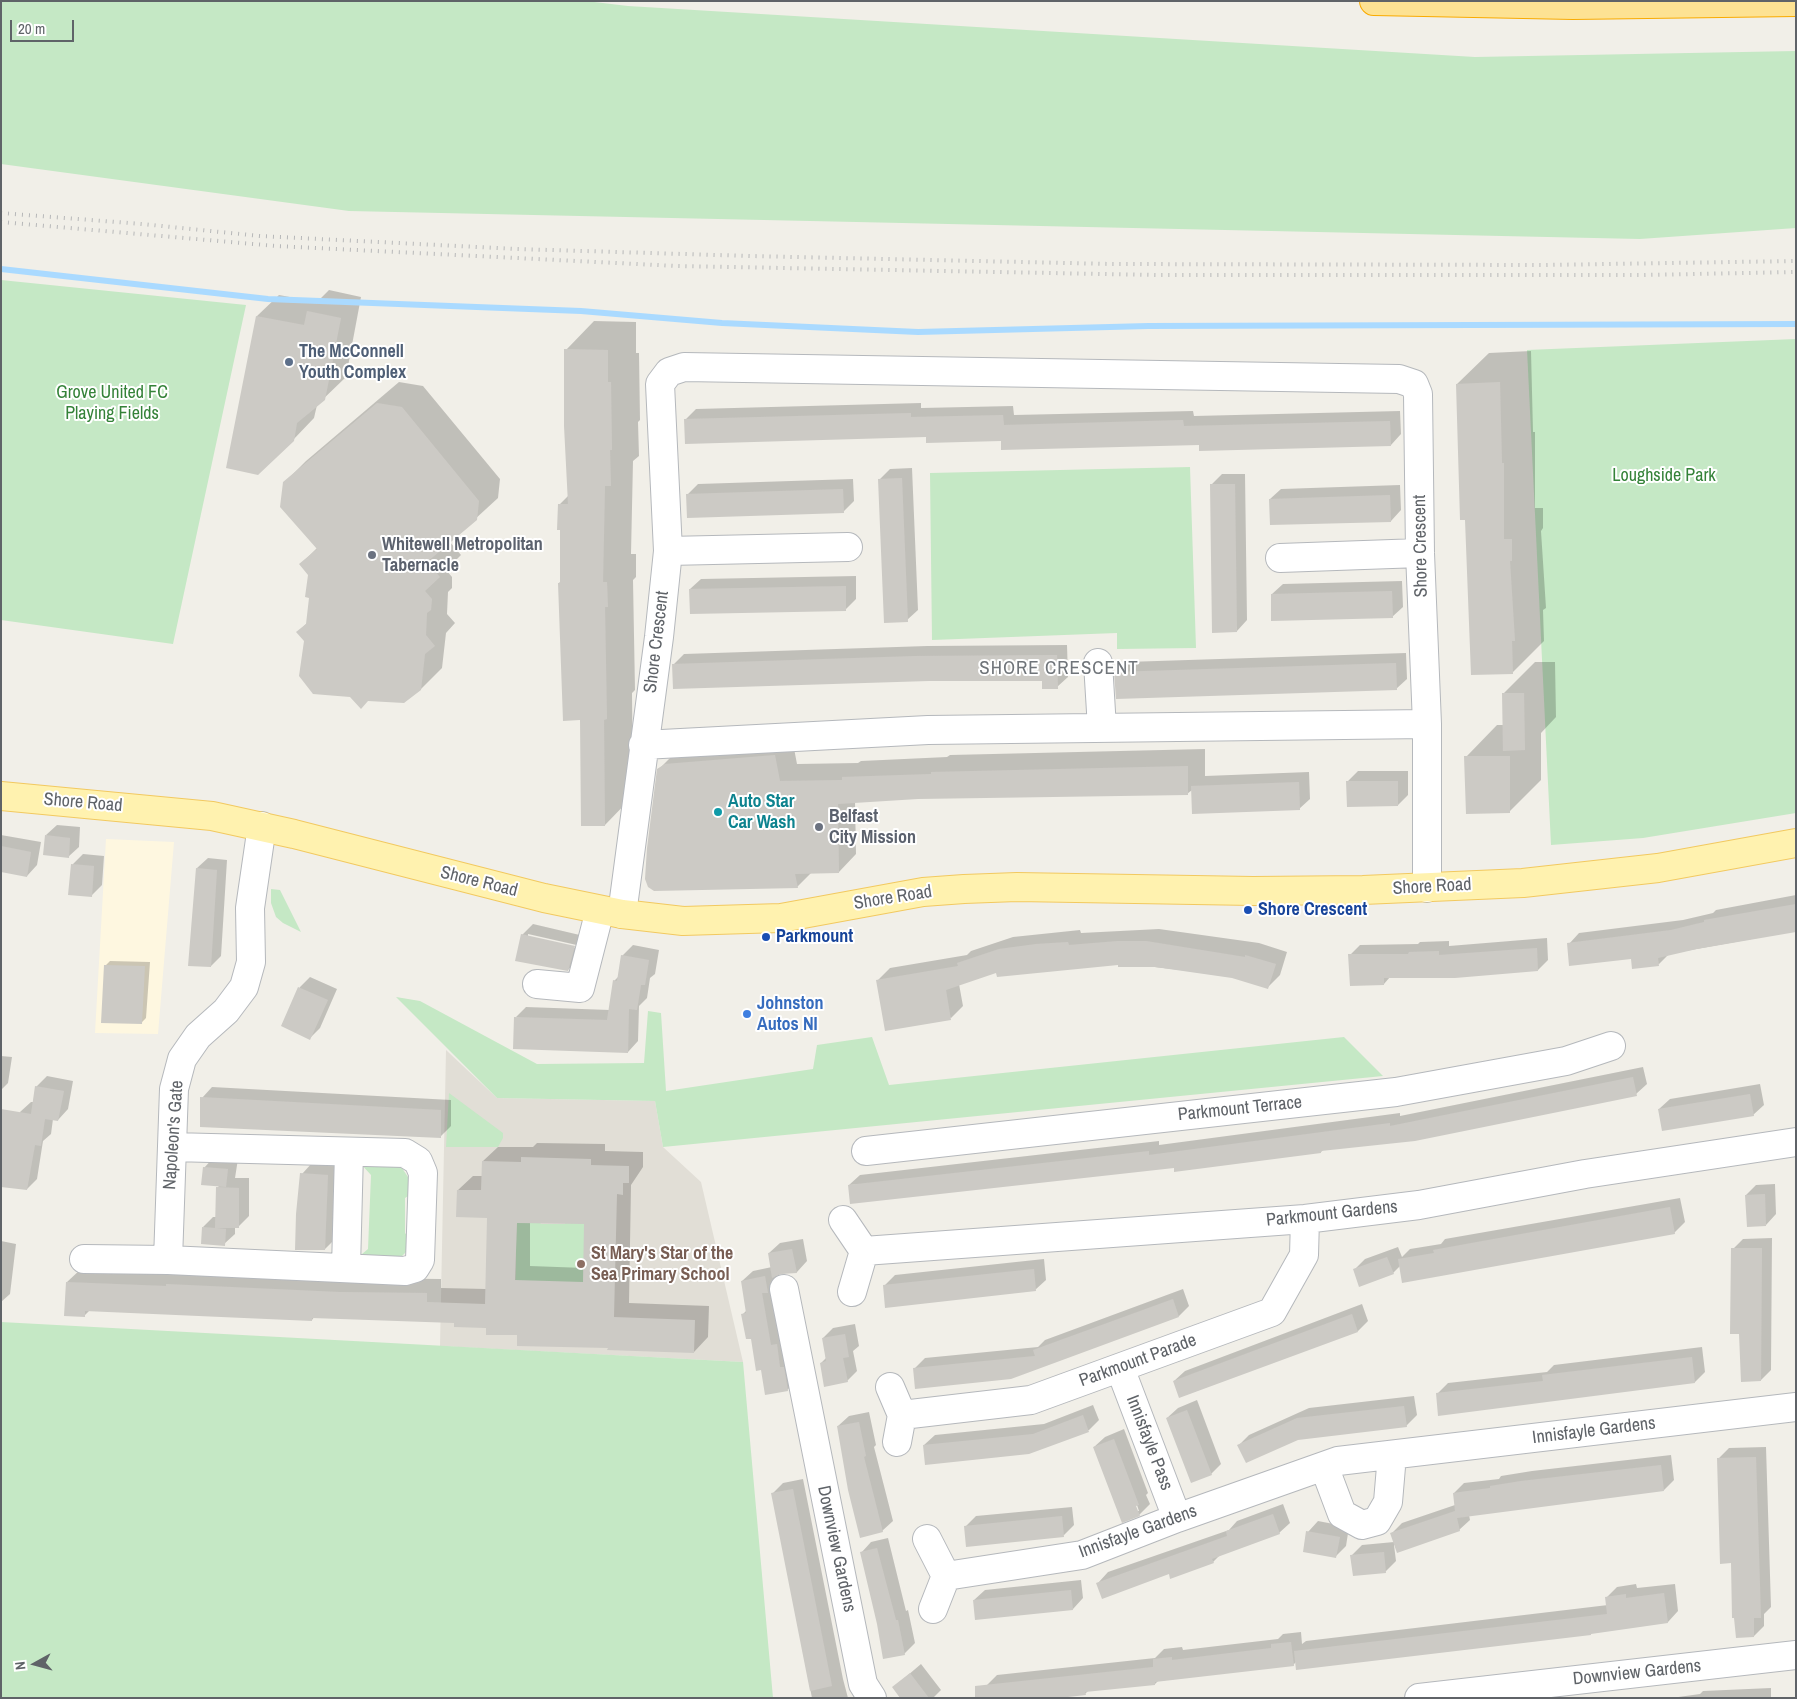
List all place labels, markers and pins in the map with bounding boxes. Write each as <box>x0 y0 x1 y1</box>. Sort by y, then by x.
place label: The McConnell Youth Complex <box>299 341 406 384</box>
marker: The McConnell Youth Complex <box>283 356 295 368</box>
place label: Whitewell Metropolitan Tabernacle <box>382 534 543 576</box>
marker: Whitewell Metropolitan Tabernacle <box>366 549 378 561</box>
place label: Auto Star Car Wash <box>728 791 796 834</box>
marker: Auto Star Car Wash <box>712 806 724 818</box>
place label: Belfast City Mission <box>829 806 916 849</box>
marker: Belfast City Mission <box>813 821 825 833</box>
place label: Shore Crescent <box>1258 899 1367 921</box>
marker: Shore Crescent <box>1242 904 1254 916</box>
place label: Parkmount <box>776 926 853 948</box>
marker: Parkmount <box>760 931 772 943</box>
place label: Johnston Autos NI <box>757 993 823 1036</box>
marker: Johnston Autos NI <box>741 1008 753 1020</box>
place label: St Mary's Star of the Sea Primary School <box>591 1243 733 1286</box>
marker: St Mary's Star of the Sea Primary School <box>575 1258 587 1270</box>

